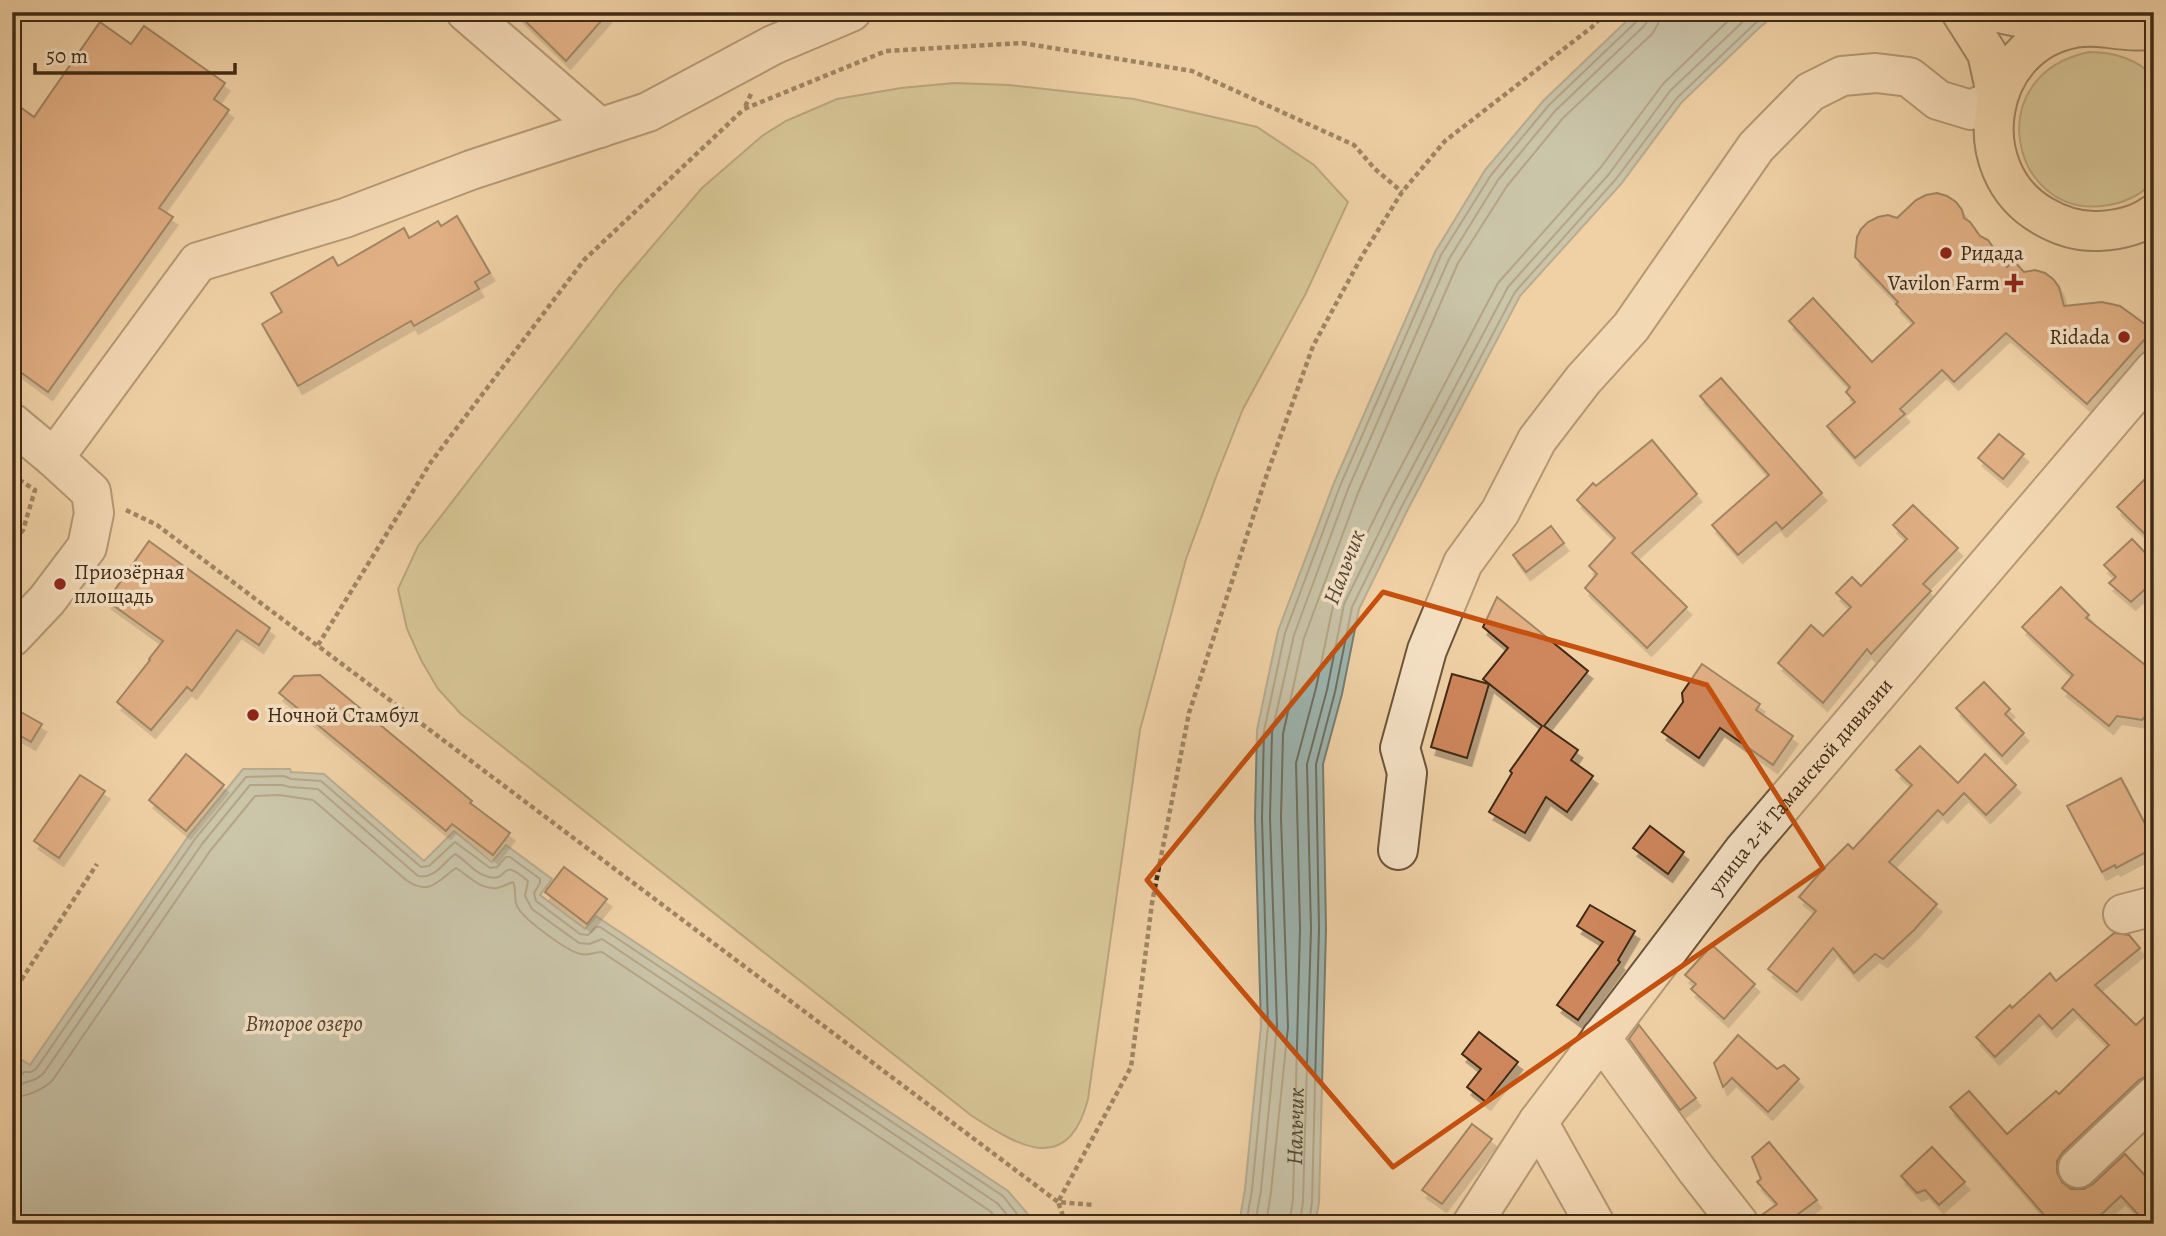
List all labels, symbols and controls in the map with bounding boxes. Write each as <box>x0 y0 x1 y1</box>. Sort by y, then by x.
scale bar <box>35 32 234 76</box>
text: 50 m <box>46 42 88 70</box>
place label: Ридада <box>1960 239 2024 267</box>
marker: Ридада <box>1938 245 1954 261</box>
place label: Vavilon Farm <box>1887 269 2000 297</box>
marker: Vavilon Farm <box>2006 275 2022 291</box>
place label: Ridada <box>2049 323 2110 351</box>
marker: Ridada <box>2116 329 2132 345</box>
water label: Нальчик <box>1316 525 1372 609</box>
place label: Приозёрная площадь <box>74 558 185 610</box>
marker: Приозёрная площадь <box>52 576 68 592</box>
street label: улица 2-й Таманской дивизии <box>1701 672 1899 900</box>
place label: Ночной Стамбул <box>267 701 419 729</box>
marker: Ночной Стамбул <box>245 707 261 723</box>
water label: Второе озеро <box>245 1008 363 1039</box>
water label: Нальчик <box>1278 1087 1311 1166</box>

